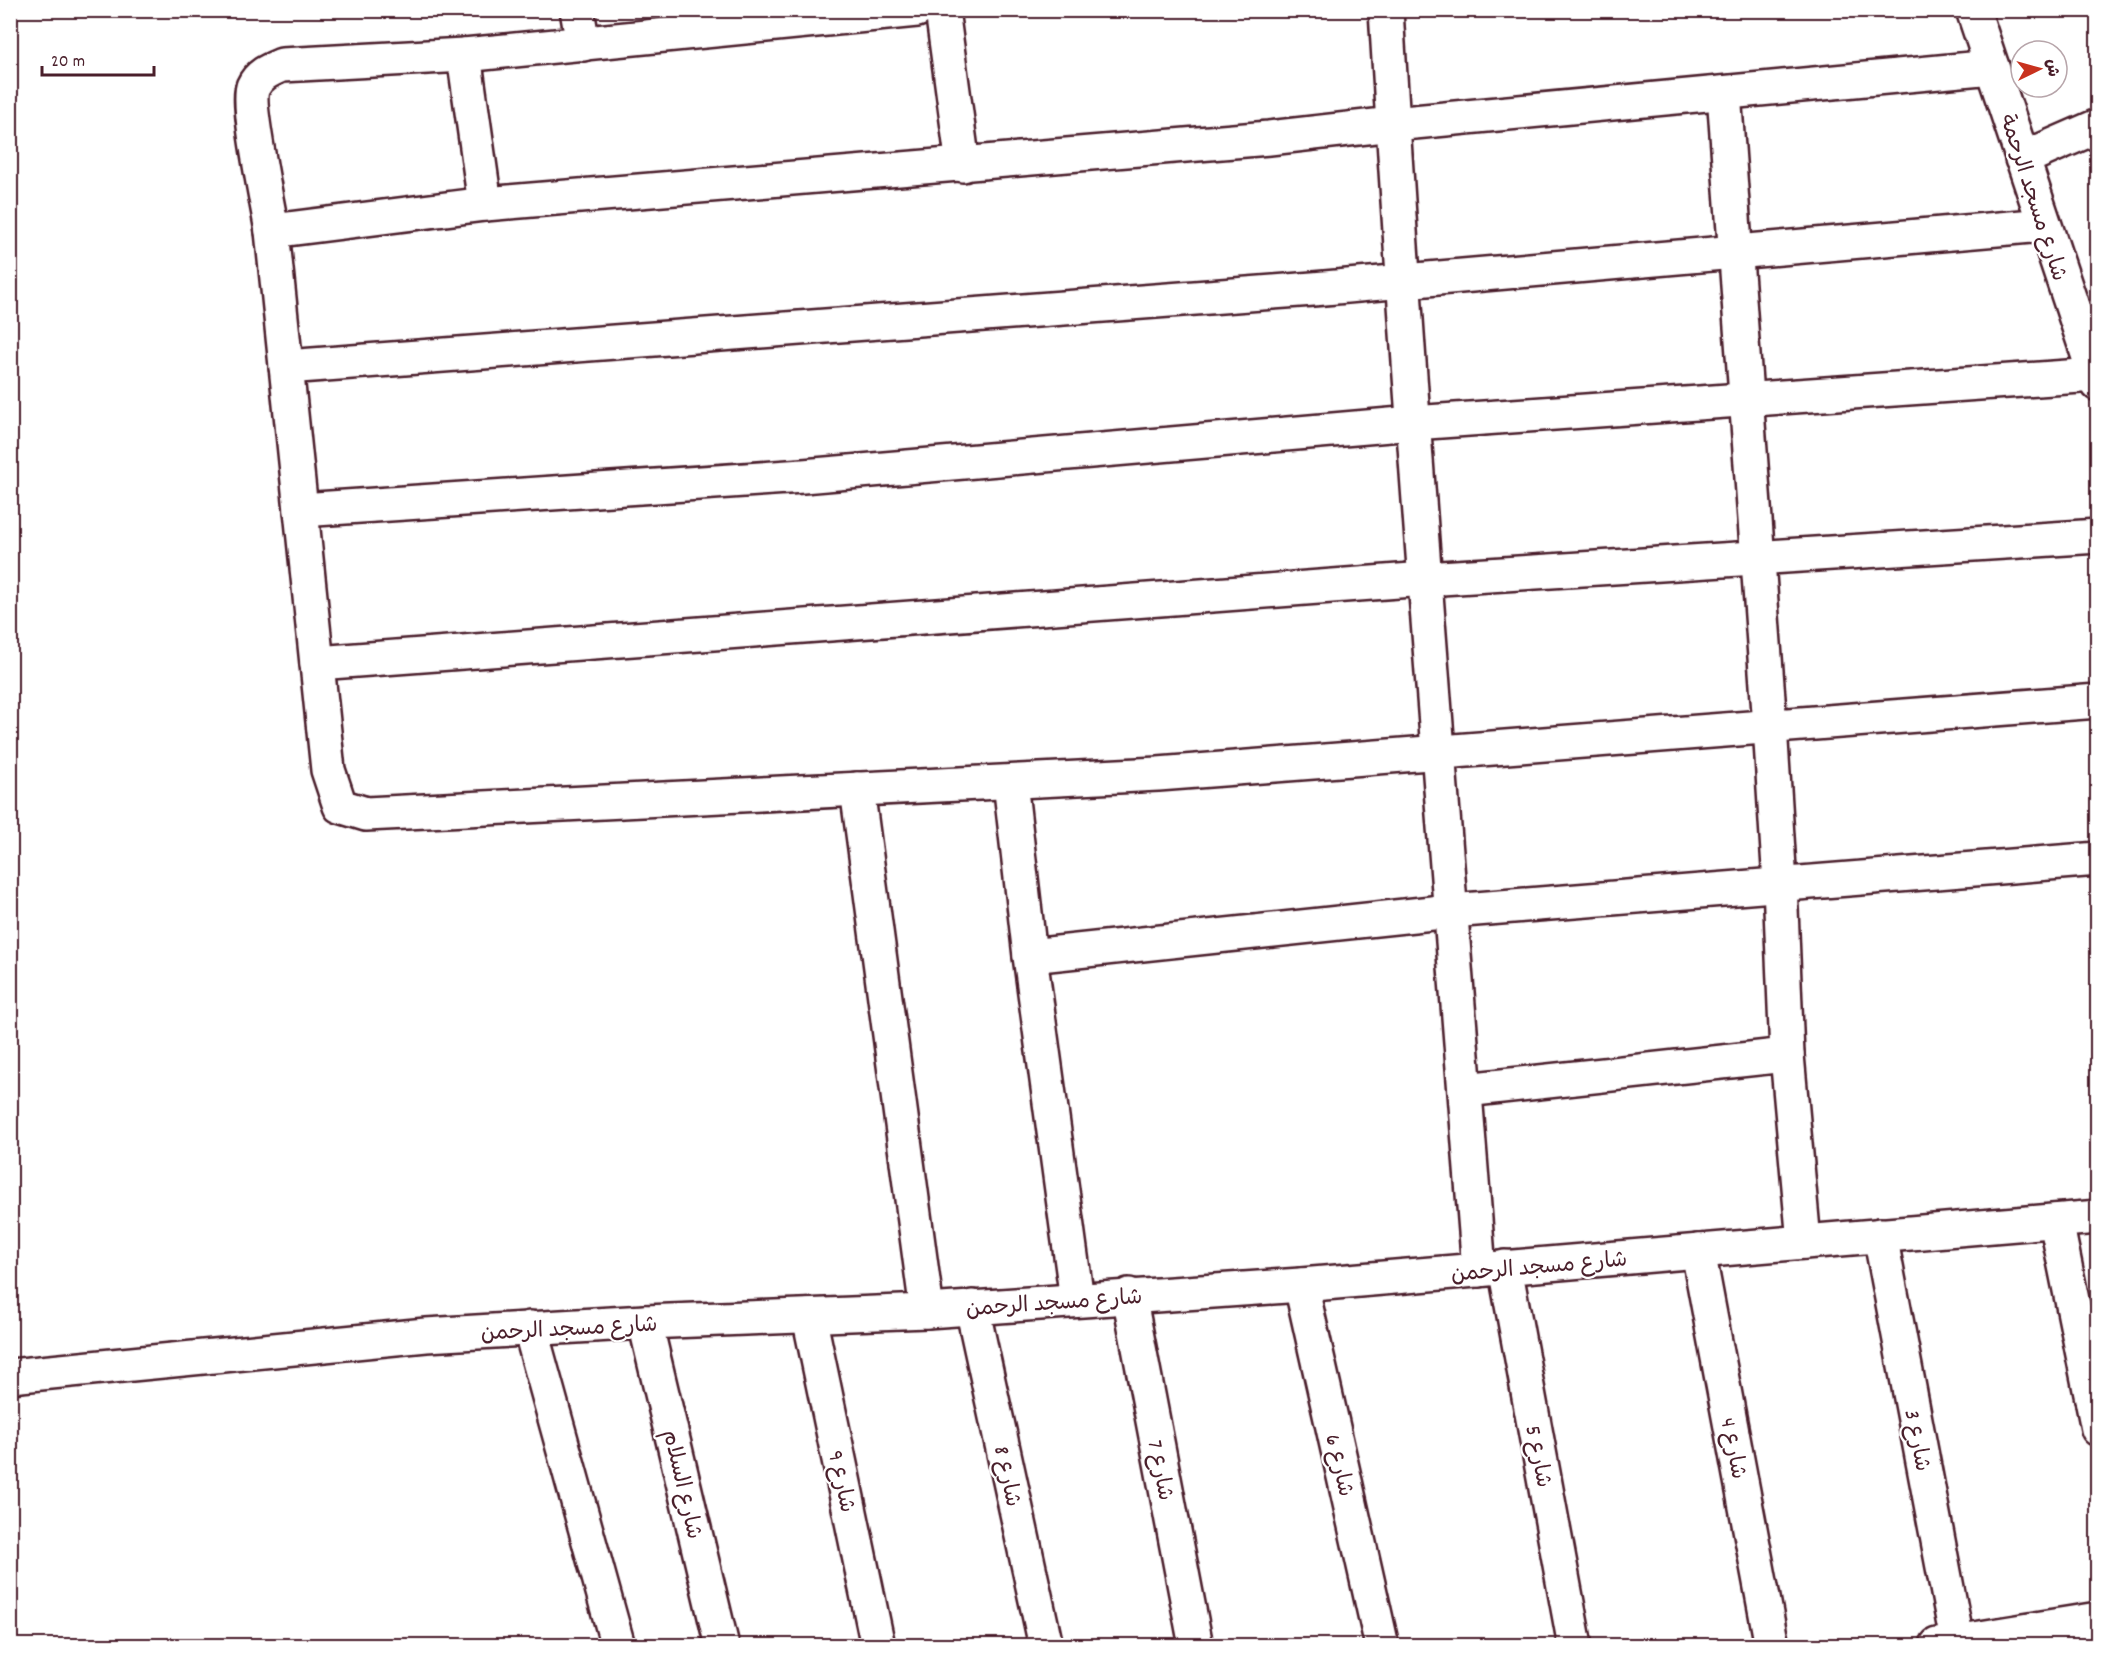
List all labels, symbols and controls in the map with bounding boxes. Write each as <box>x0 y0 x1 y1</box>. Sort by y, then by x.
scale bar <box>42 39 154 77</box>
north arrow <box>2009 39 2069 99</box>
text: 20 m <box>51 50 85 75</box>
text: ش <box>2039 58 2064 78</box>
street label: شارع مسجد الرحمة <box>1990 111 2073 286</box>
street label: شارع مسجد الرحمن <box>1450 1245 1629 1292</box>
street label: شارع مسجد الرحمن <box>965 1283 1144 1326</box>
street label: شارع مسجد الرحمن <box>480 1310 658 1351</box>
street label: شارع 3 <box>1894 1407 1937 1474</box>
street label: شارع 4 <box>1710 1415 1753 1482</box>
street label: شارع 5 <box>1515 1423 1558 1490</box>
street label: شارع السلام <box>653 1427 708 1543</box>
street label: شارع 6 <box>1315 1431 1360 1500</box>
street label: شارع 7 <box>1138 1438 1180 1504</box>
street label: شارع 8 <box>984 1443 1027 1510</box>
street label: شارع 9 <box>818 1448 861 1516</box>

